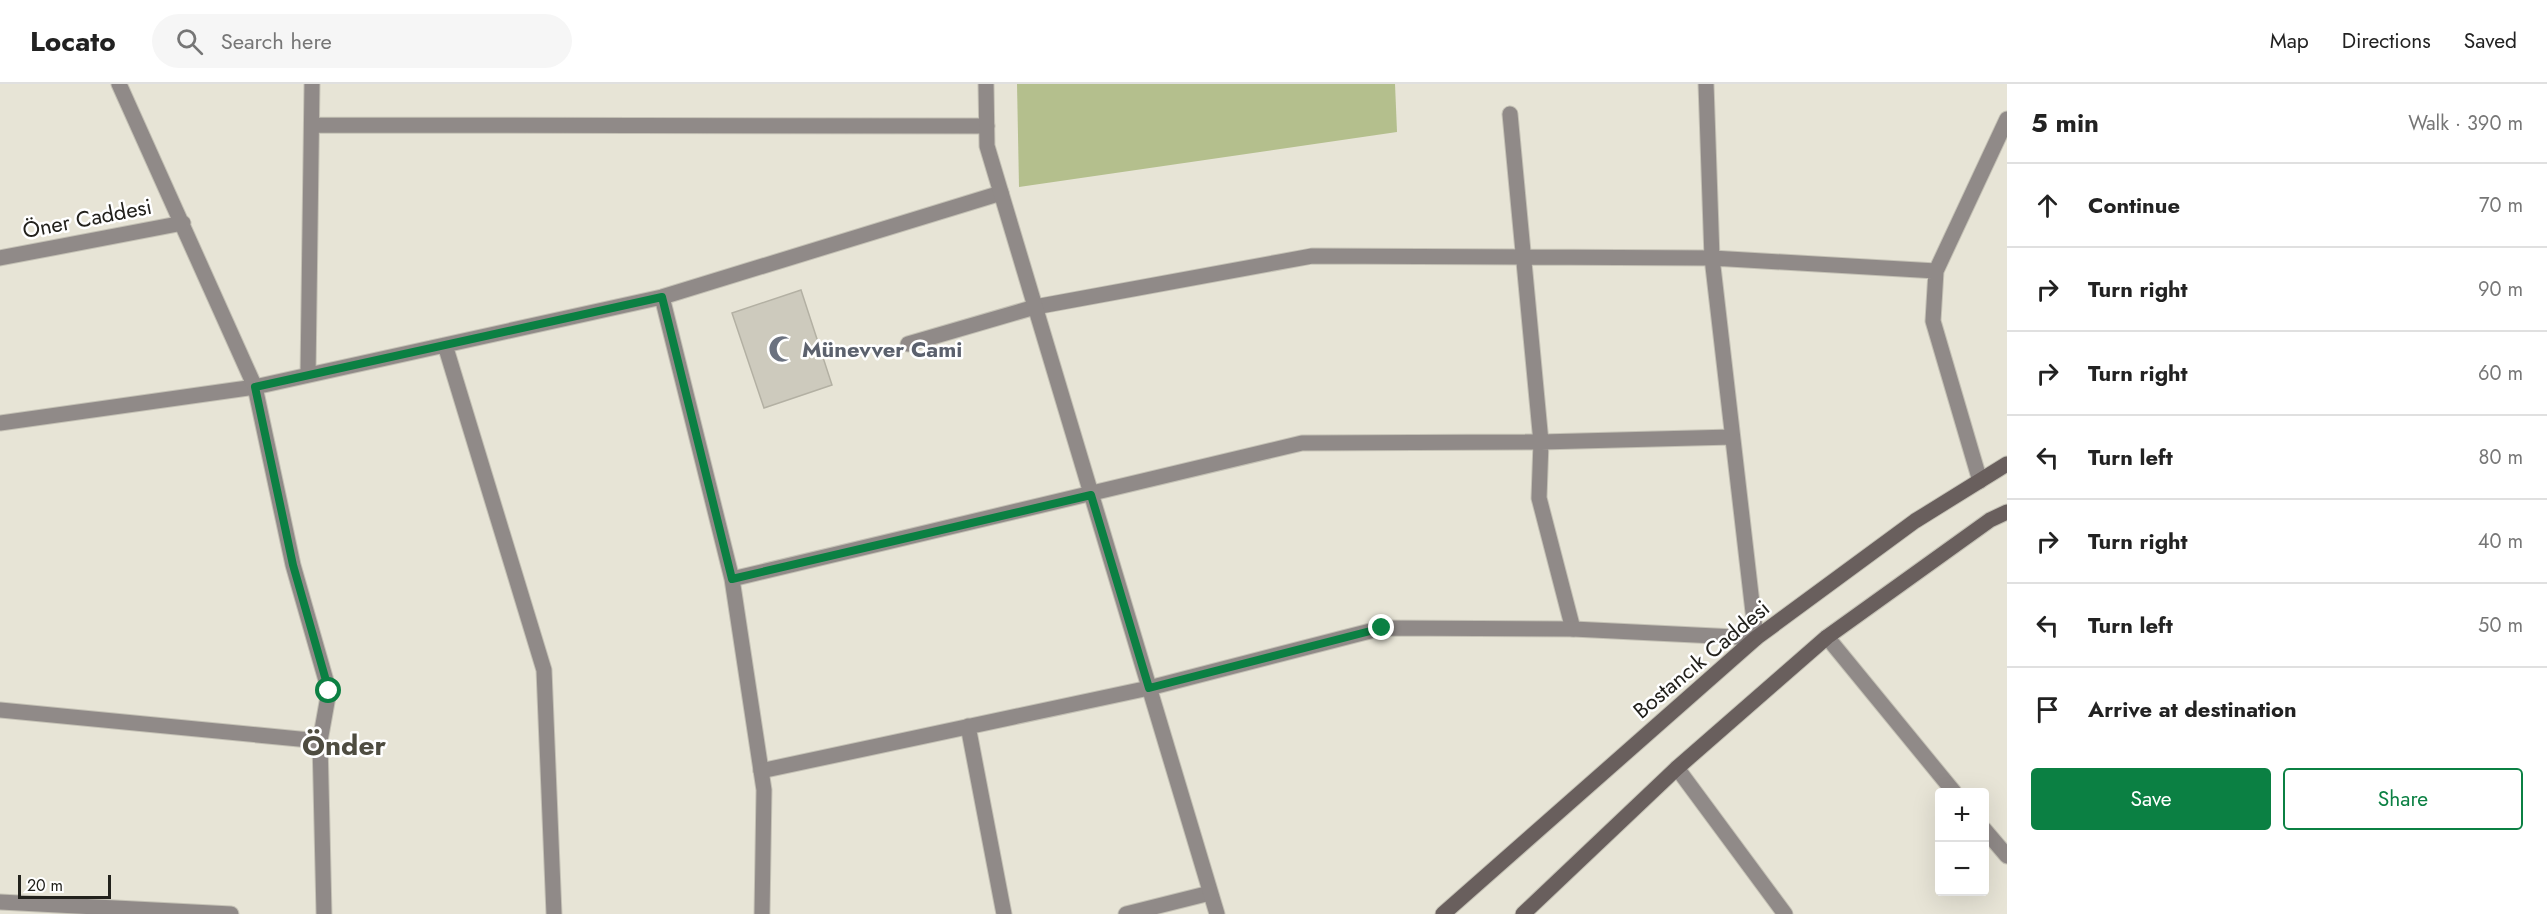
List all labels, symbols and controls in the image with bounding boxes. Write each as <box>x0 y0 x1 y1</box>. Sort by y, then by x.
search box <box>152 14 572 68</box>
text: Locato <box>30 21 116 62</box>
icon: search <box>173 25 206 58</box>
text: Search here <box>221 25 332 57</box>
text: Map <box>2270 26 2309 56</box>
text: Directions <box>2342 26 2431 56</box>
text: Saved <box>2464 26 2517 56</box>
text: 5 min <box>2031 104 2099 142</box>
text: Walk · 390 m <box>2408 109 2523 138</box>
icon: ahead <box>2031 189 2064 222</box>
text: Continue <box>2088 189 2180 221</box>
street label: Öner Caddesi <box>20 190 154 246</box>
text: 70 m <box>2479 191 2523 220</box>
icon: right <box>2031 273 2064 306</box>
text: Turn right <box>2088 273 2188 305</box>
text: 90 m <box>2478 275 2523 304</box>
place label: Münevver Cami <box>802 333 962 365</box>
mosque icon: Münevver Cami <box>767 334 797 364</box>
icon: right <box>2031 357 2064 390</box>
text: Turn right <box>2088 357 2188 389</box>
text: 60 m <box>2478 359 2523 388</box>
icon: left <box>2031 441 2064 474</box>
text: Turn left <box>2088 441 2173 473</box>
text: 80 m <box>2478 443 2523 472</box>
icon: right <box>2031 525 2064 558</box>
text: Turn right <box>2088 525 2188 557</box>
text: 40 m <box>2478 527 2523 556</box>
street label: Bostancık Caddesi <box>1626 592 1776 726</box>
icon: left <box>2031 609 2064 642</box>
text: Turn left <box>2088 609 2173 641</box>
text: 50 m <box>2478 611 2523 640</box>
route end <box>1368 614 1394 640</box>
route start <box>315 677 341 703</box>
icon: arrive <box>2031 693 2064 726</box>
text: Arrive at destination <box>2088 693 2297 725</box>
district label: Önder <box>302 725 386 766</box>
button: Save <box>2031 768 2271 830</box>
button: Share <box>2283 768 2523 830</box>
map controls <box>1935 788 1989 896</box>
button: + <box>1935 788 1989 842</box>
button: − <box>1935 842 1989 896</box>
scale bar <box>18 872 111 900</box>
text: 20 m <box>27 874 63 897</box>

